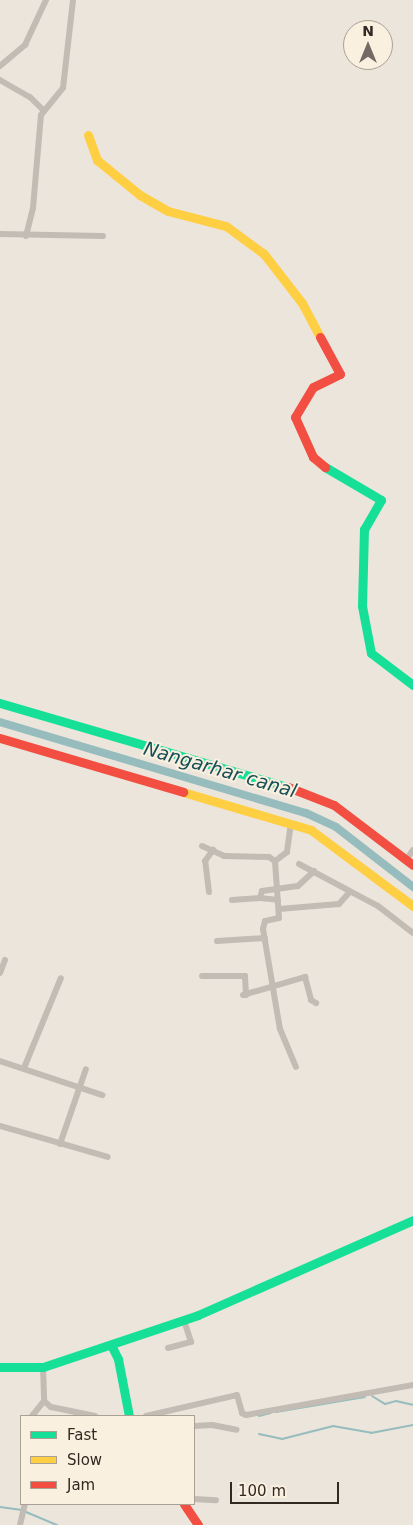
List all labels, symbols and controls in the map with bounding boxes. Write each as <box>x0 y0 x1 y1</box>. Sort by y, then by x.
north arrow <box>343 20 393 70</box>
text: N <box>362 23 374 39</box>
water label: Nangarhar canal <box>141 737 299 803</box>
legend <box>20 1415 195 1505</box>
text: Fast <box>67 1426 97 1444</box>
text: Slow <box>67 1451 102 1469</box>
scale bar <box>233 1472 342 1504</box>
text: Jam <box>67 1476 95 1494</box>
text: 100 m <box>238 1482 286 1500</box>

